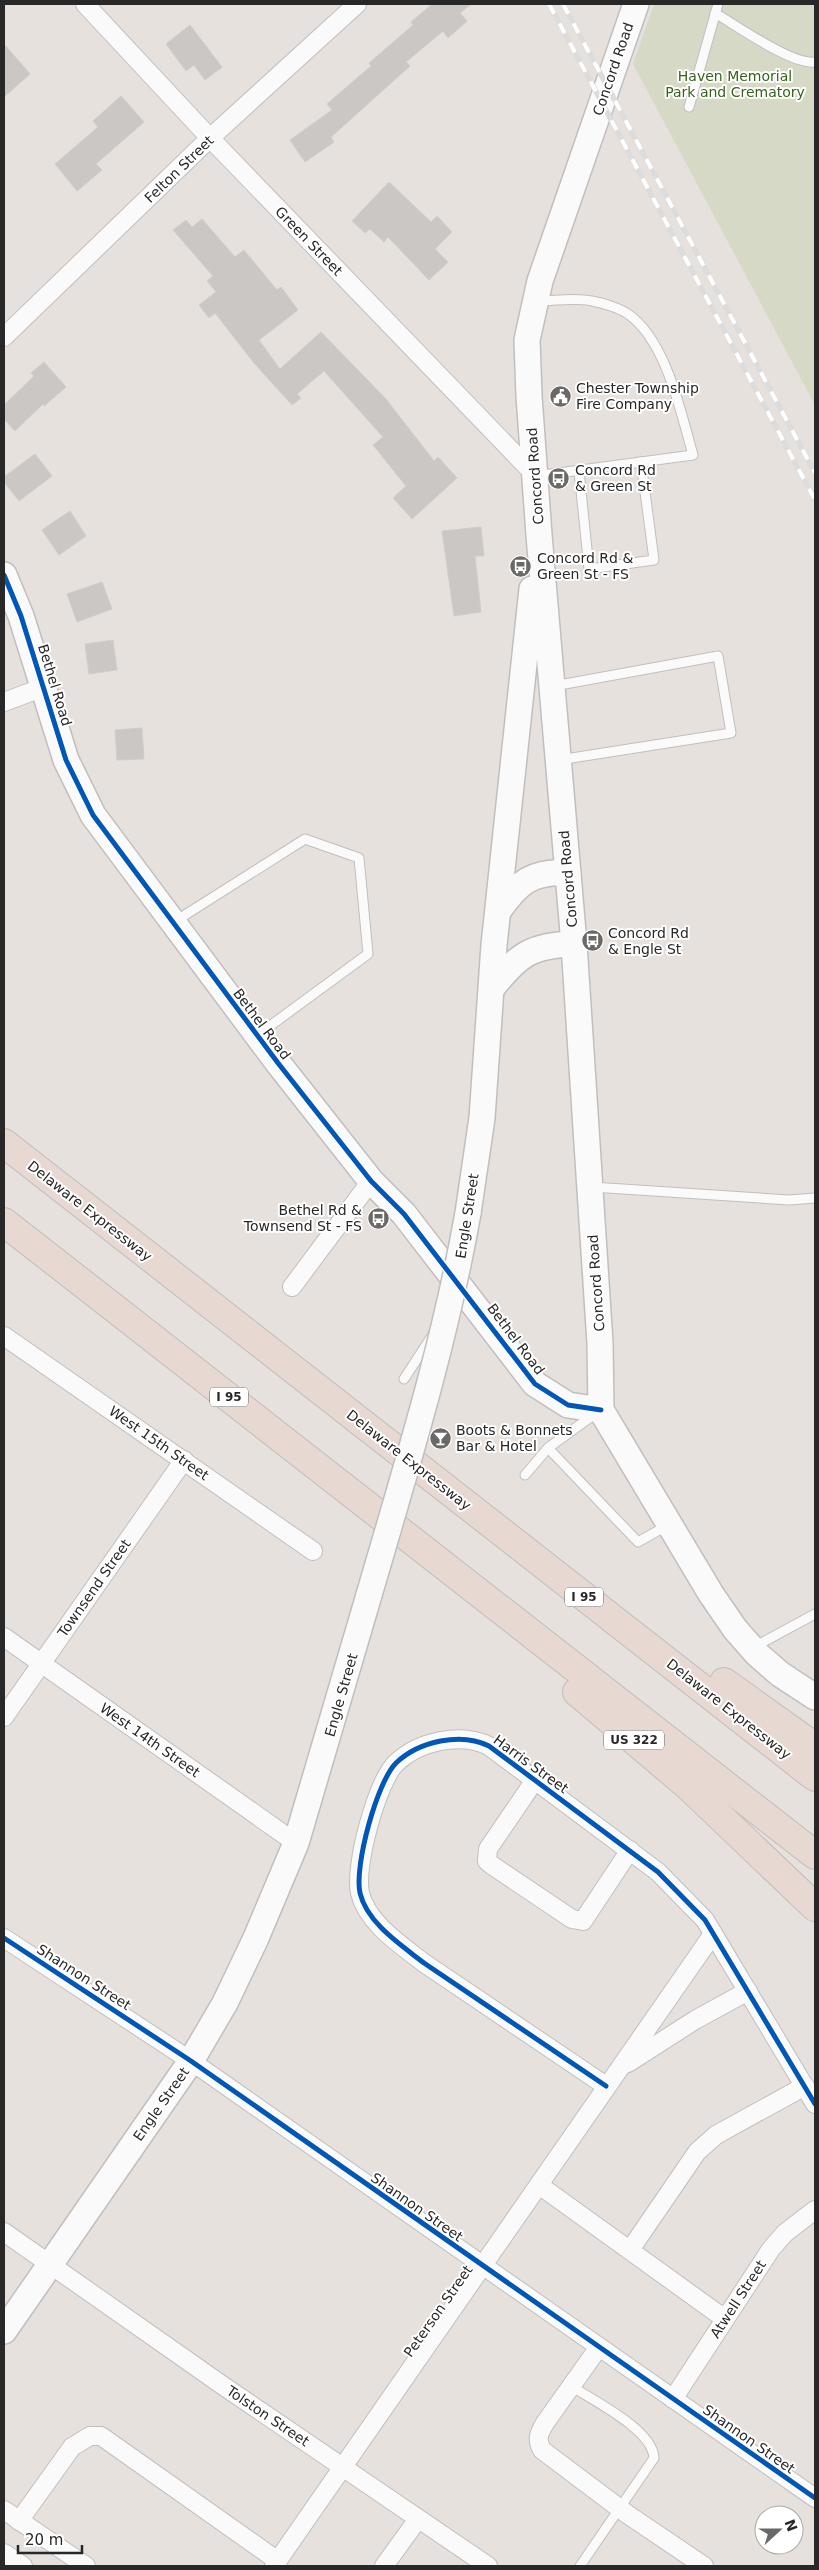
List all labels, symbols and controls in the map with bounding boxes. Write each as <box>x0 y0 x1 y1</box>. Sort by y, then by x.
street label: Concord Road <box>590 20 636 118</box>
park label: Haven Memorial Park and Crematory <box>665 68 805 100</box>
street label: Felton Street <box>141 132 217 206</box>
street label: Green Street <box>272 203 346 279</box>
place label: Chester Township Fire Company <box>576 380 699 412</box>
public building icon: Chester Township Fire Company <box>548 384 572 408</box>
street label: Concord Road <box>524 427 546 525</box>
place label: Concord Rd & Green St <box>575 462 656 494</box>
bus stop icon: Concord Rd & Green St <box>547 466 571 490</box>
place label: Concord Rd & Green St - FS <box>537 550 633 582</box>
bus stop icon: Concord Rd & Green St - FS <box>509 554 533 578</box>
street label: Bethel Road <box>35 642 75 728</box>
street label: Concord Road <box>556 830 580 928</box>
place label: Concord Rd & Engle St <box>608 925 689 957</box>
bus stop icon: Concord Rd & Engle St <box>580 929 604 953</box>
street label: Bethel Road <box>230 985 294 1063</box>
street label: Delaware Expressway <box>25 1157 155 1265</box>
street label: Engle Street <box>452 1172 482 1260</box>
place label: Bethel Rd & Townsend St - FS <box>243 1202 362 1234</box>
bus stop icon: Bethel Rd & Townsend St - FS <box>366 1206 390 1230</box>
street label: Concord Road <box>585 1234 607 1332</box>
street label: Bethel Road <box>484 1300 548 1378</box>
road number: I 95 <box>210 1388 248 1406</box>
street label: West 15th Street <box>106 1403 212 1484</box>
street label: Delaware Expressway <box>344 1406 474 1514</box>
place label: Boots & Bonnets Bar & Hotel <box>456 1422 573 1454</box>
bar icon: Boots & Bonnets Bar & Hotel <box>428 1426 452 1450</box>
street label: Townsend Street <box>54 1536 134 1641</box>
road number: I 95 <box>565 1588 603 1606</box>
street label: Engle Street <box>321 1651 361 1739</box>
street label: Delaware Expressway <box>664 1655 794 1763</box>
street label: West 14th Street <box>97 1700 203 1781</box>
road number: US 322 <box>604 1730 664 1750</box>
street label: Harris Street <box>490 1732 572 1797</box>
street label: Shannon Street <box>34 1941 134 2014</box>
street label: Engle Street <box>130 2064 193 2144</box>
street label: Shannon Street <box>368 2169 466 2245</box>
street label: Atwell Street <box>707 2257 769 2341</box>
street label: Peterson Street <box>400 2262 476 2360</box>
street label: Tolston Street <box>223 2382 313 2450</box>
street label: Shannon Street <box>700 2401 798 2477</box>
north arrow <box>754 2505 804 2555</box>
text: N <box>782 2517 801 2534</box>
scale bar <box>18 2522 81 2554</box>
text: 20 m <box>25 2531 63 2549</box>

